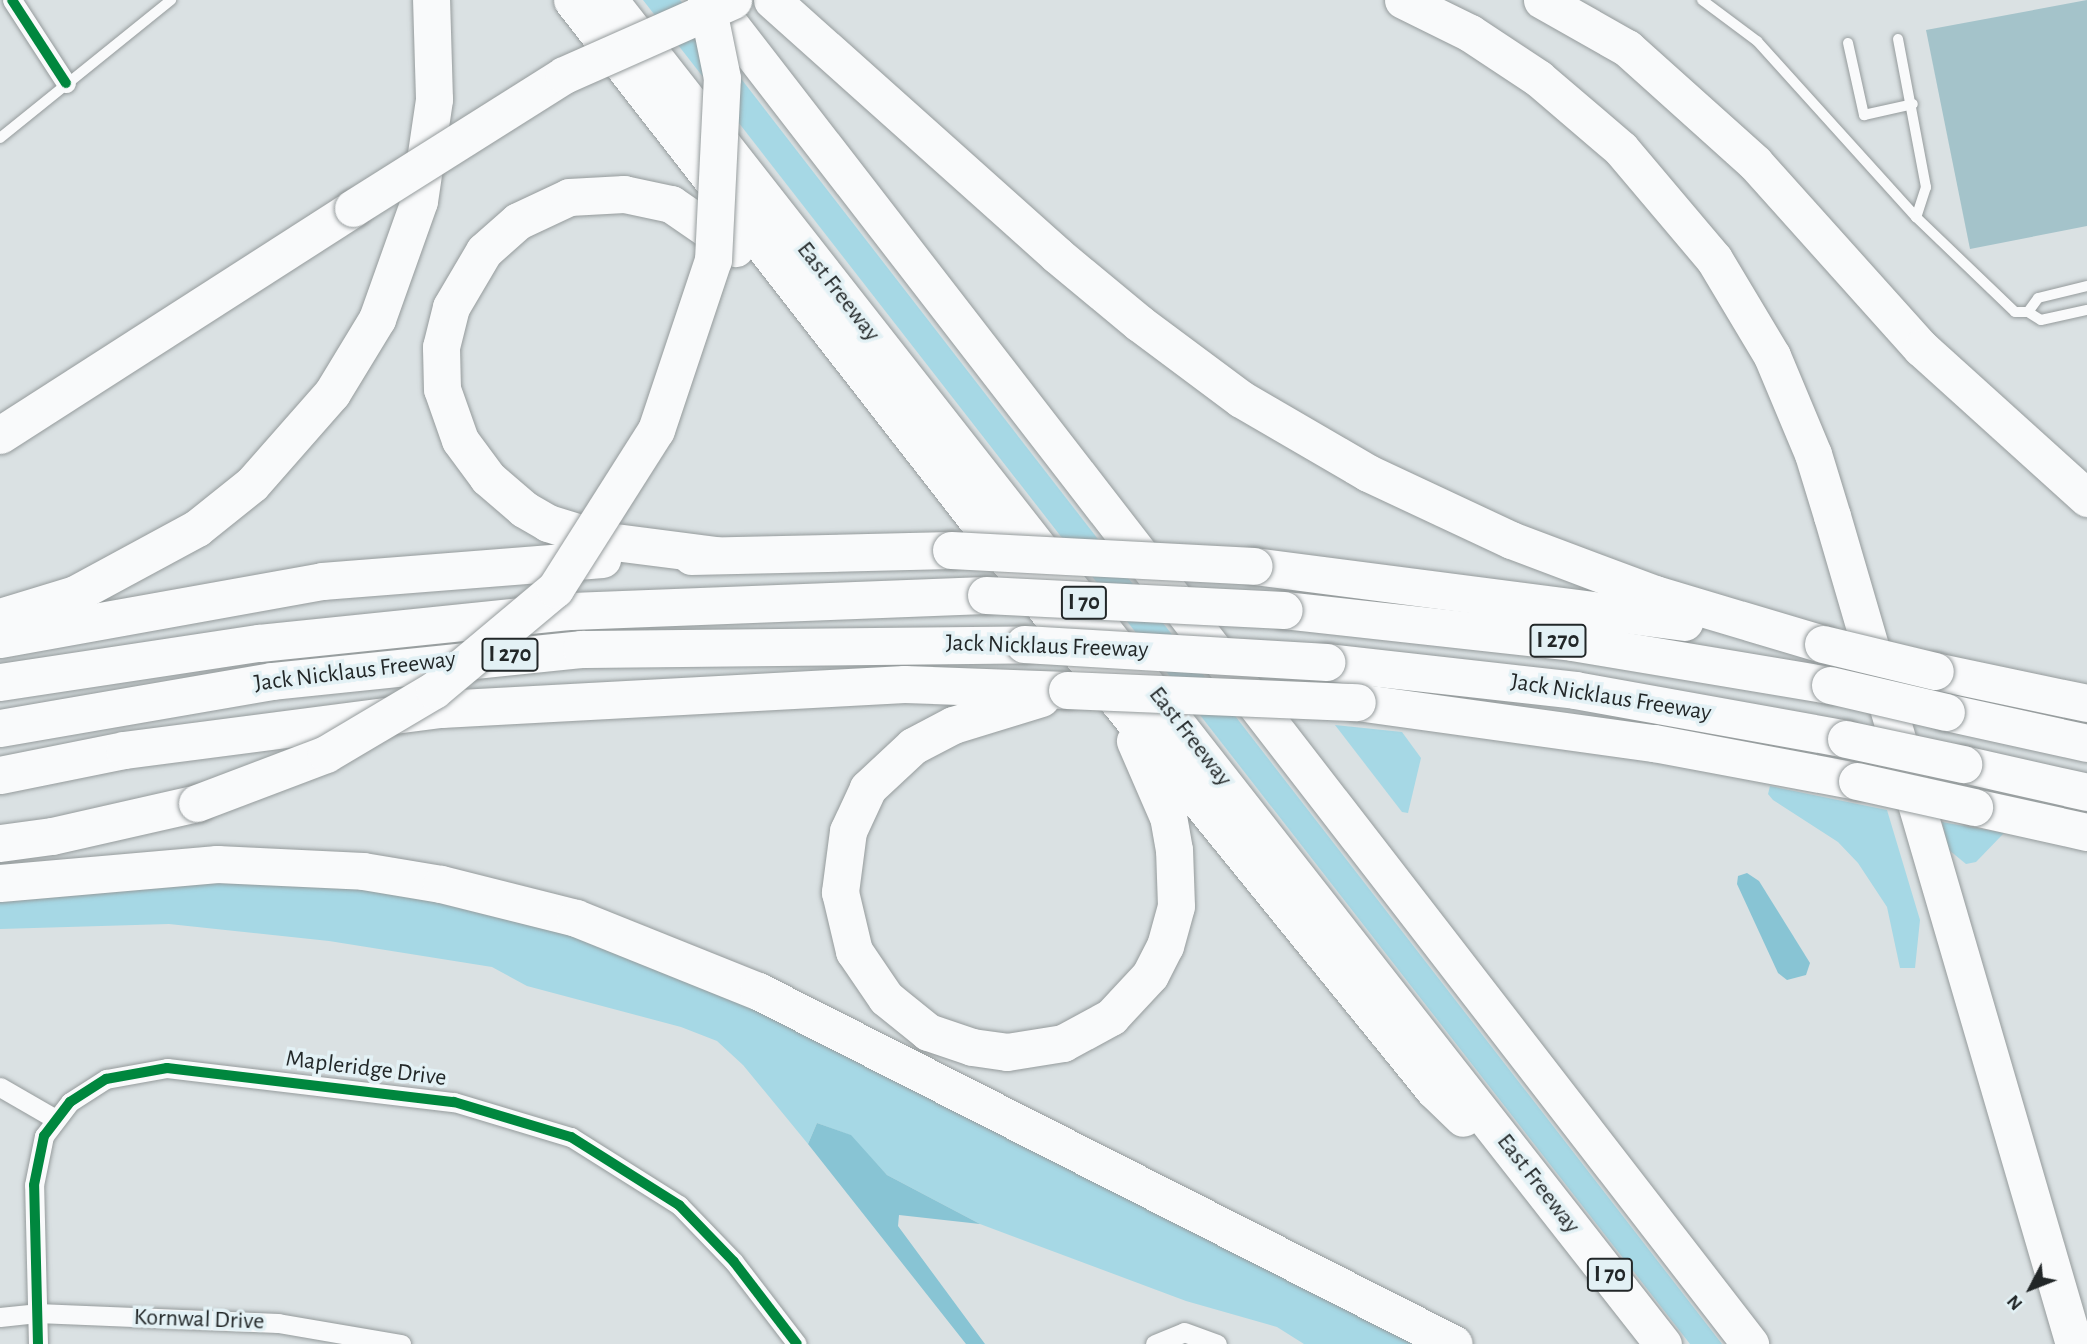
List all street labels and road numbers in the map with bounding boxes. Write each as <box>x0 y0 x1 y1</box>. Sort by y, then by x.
street label: East Freeway <box>790 236 886 348</box>
road number: I 70 <box>1060 583 1108 622</box>
road number: I 270 <box>1528 622 1588 660</box>
street label: Jack Nicklaus Freeway <box>945 629 1149 665</box>
road number: I 270 <box>480 636 540 674</box>
street label: Jack Nicklaus Freeway <box>253 645 457 699</box>
street label: Jack Nicklaus Freeway <box>1509 668 1713 728</box>
street label: East Freeway <box>1142 681 1238 793</box>
street label: Mapleridge Drive <box>284 1045 448 1093</box>
street label: East Freeway <box>1490 1128 1586 1240</box>
road number: I 70 <box>1586 1256 1634 1294</box>
street label: Kornwal Drive <box>133 1303 265 1337</box>

